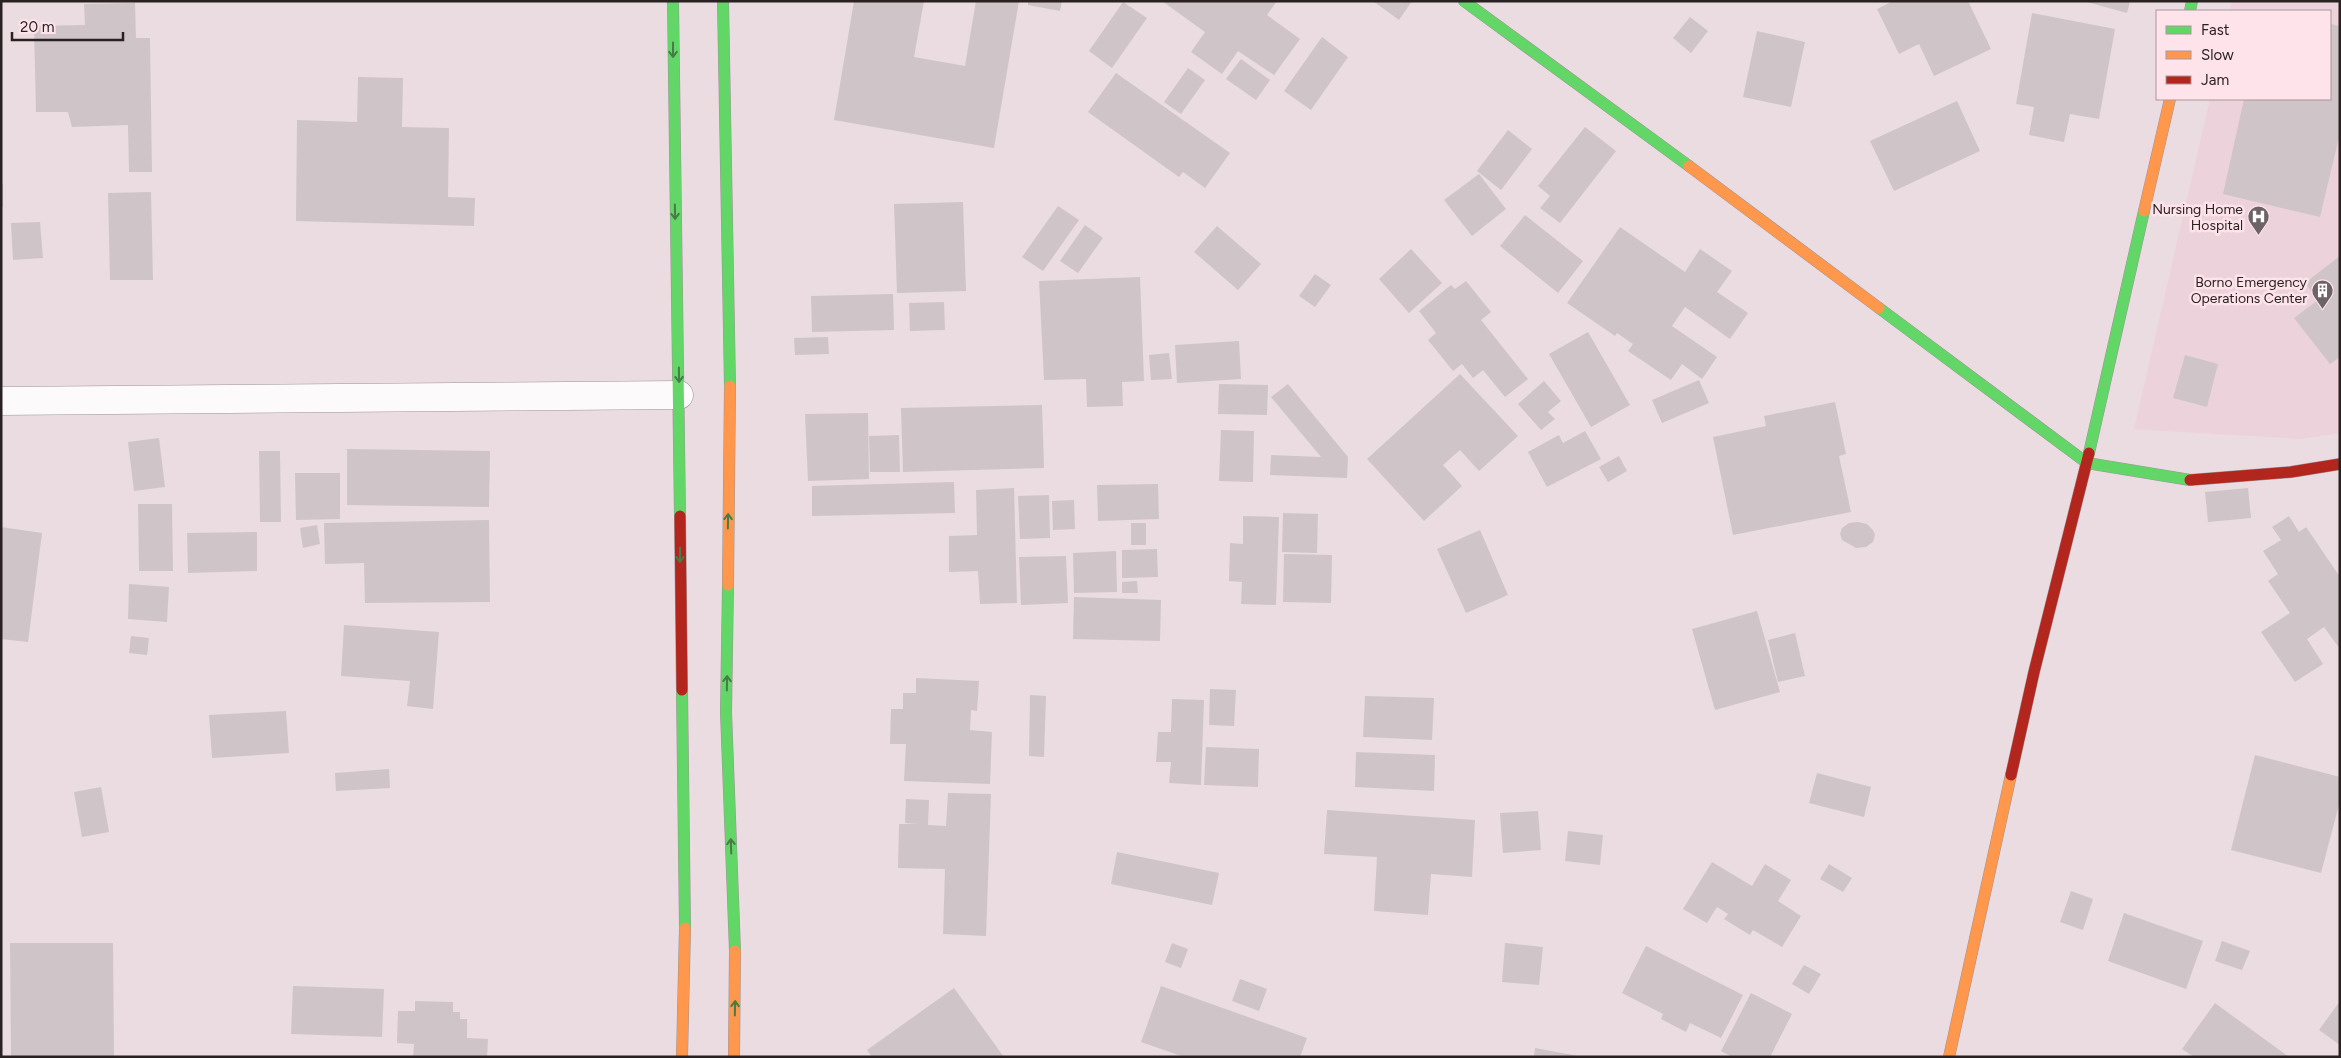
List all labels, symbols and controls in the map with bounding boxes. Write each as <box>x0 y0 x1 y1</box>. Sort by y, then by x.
scale bar <box>12 10 124 42</box>
legend <box>2156 10 2331 100</box>
text: 20 m <box>20 18 54 36</box>
text: Fast <box>2201 21 2230 39</box>
one-way arrow <box>668 42 678 58</box>
text: Slow <box>2201 46 2234 64</box>
text: Jam <box>2201 71 2229 89</box>
place label: Nursing Home Hospital <box>2152 201 2243 234</box>
one-way arrow <box>670 204 680 220</box>
hospital icon: Nursing Home Hospital <box>2247 205 2271 236</box>
place label: Borno Emergency Operations Center <box>2191 274 2308 307</box>
building icon: Borno Emergency Operations Center <box>2311 278 2335 309</box>
one-way arrow <box>674 367 683 383</box>
one-way arrow <box>724 513 733 529</box>
one-way arrow <box>675 546 685 563</box>
one-way arrow <box>722 675 731 691</box>
one-way arrow <box>727 838 736 854</box>
one-way arrow <box>730 1000 739 1016</box>

